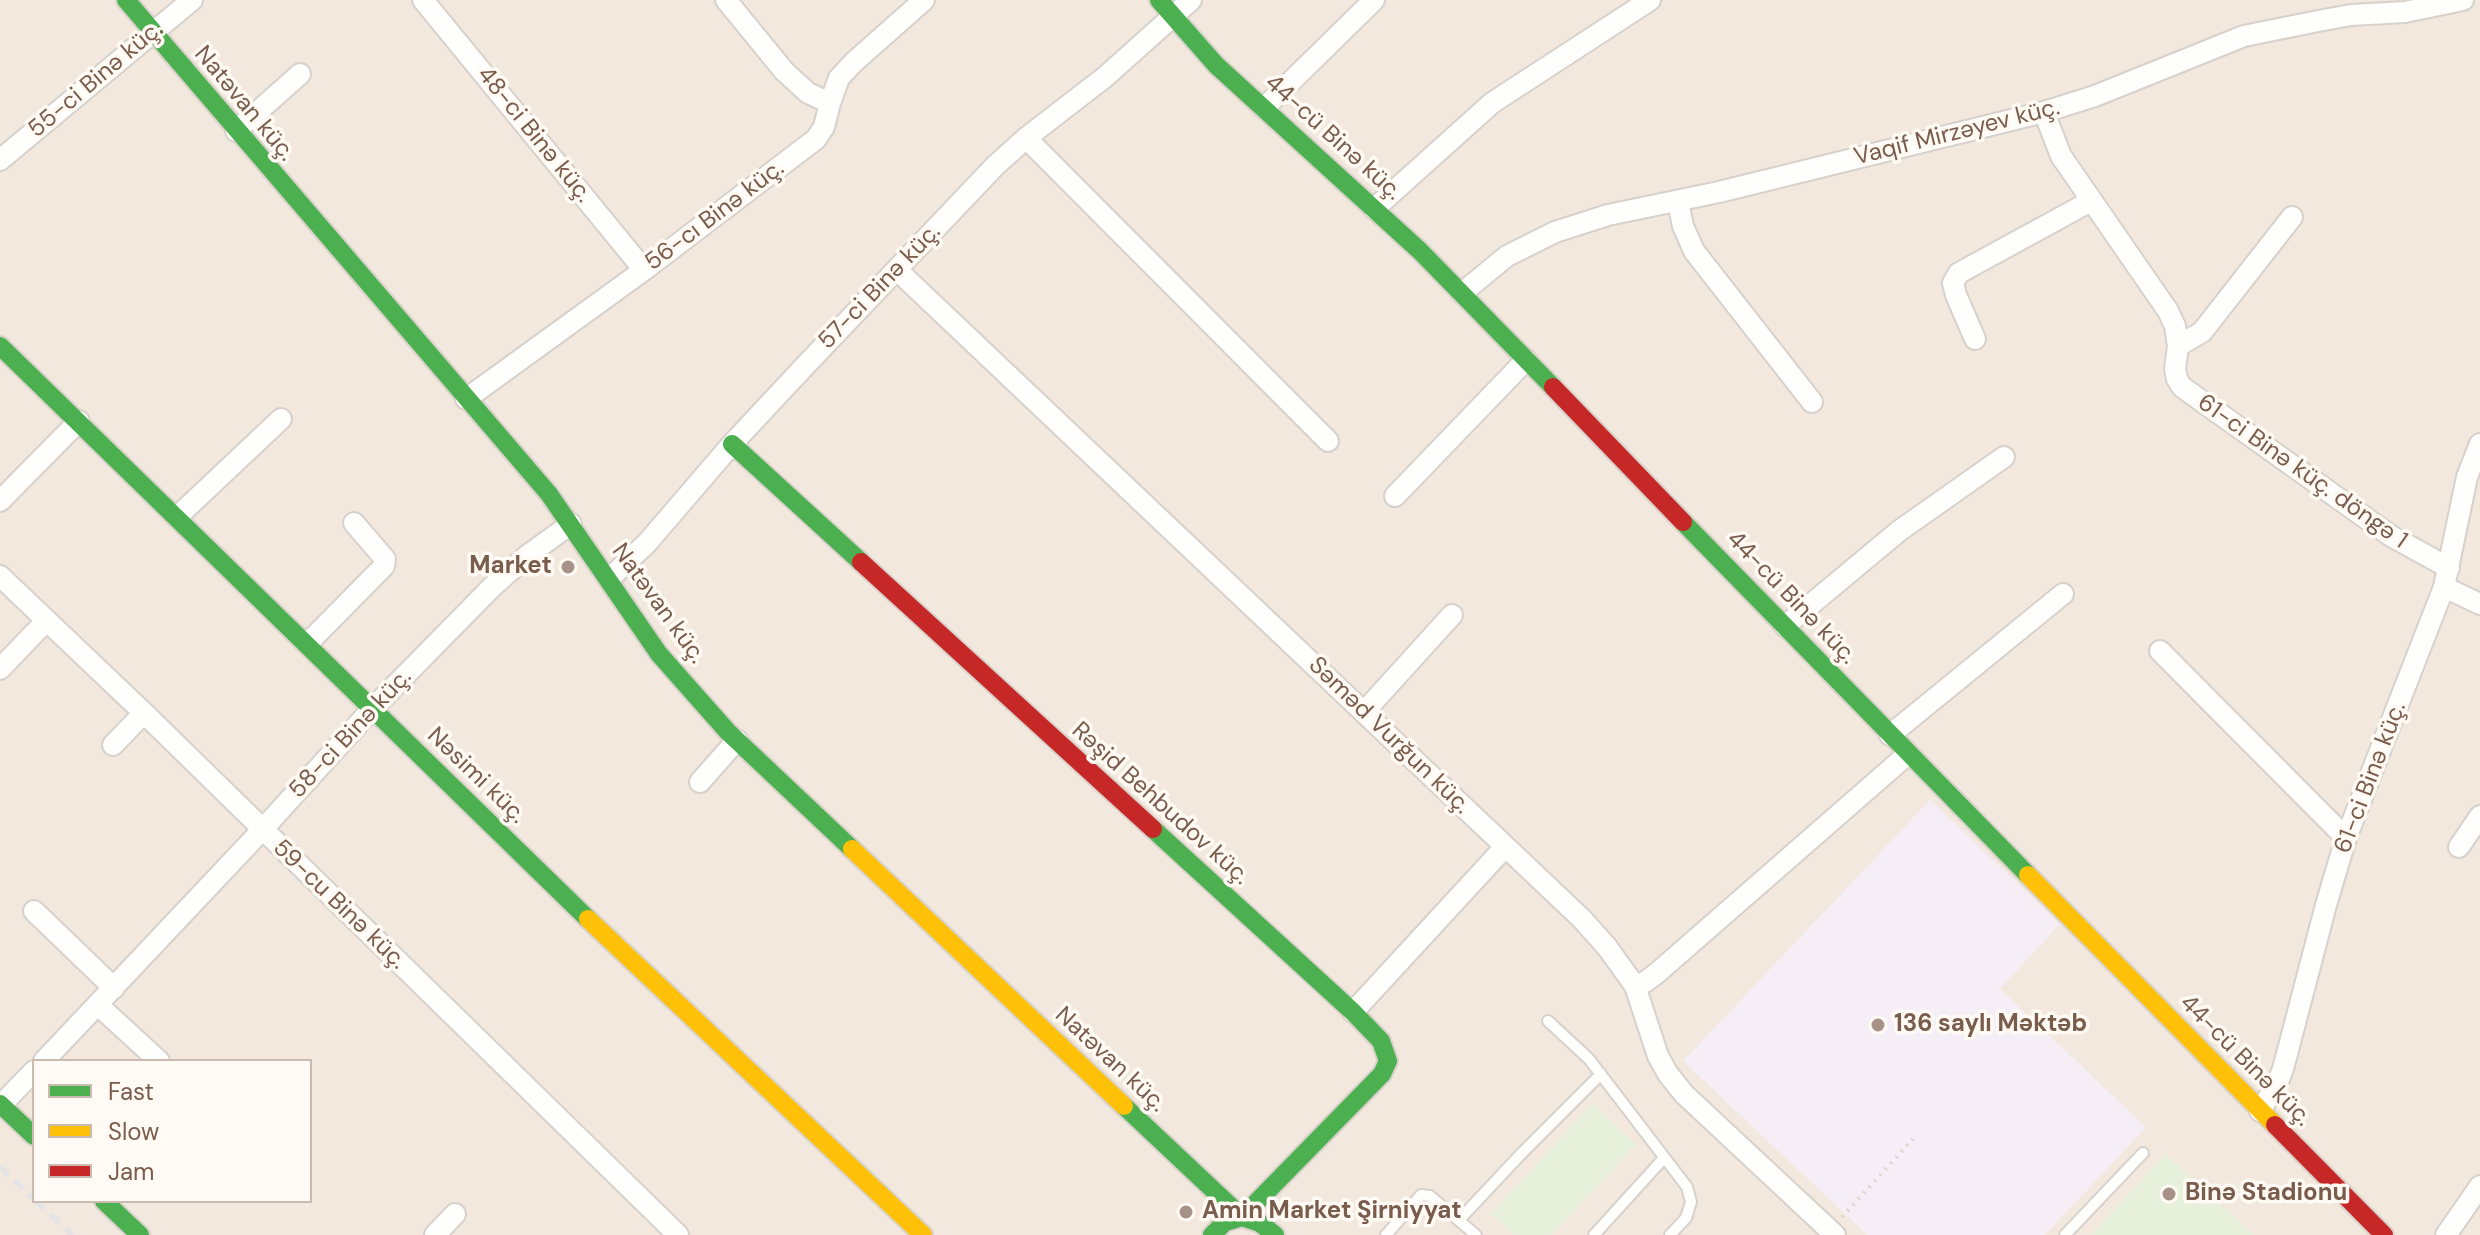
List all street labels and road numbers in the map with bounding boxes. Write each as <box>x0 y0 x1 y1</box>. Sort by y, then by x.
street label: 55-ci Binə küç. <box>23 15 169 145</box>
street label: Natəvan küç. <box>188 41 300 167</box>
street label: 48-ci Binə küç. <box>470 61 598 209</box>
street label: 44-cü Binə küç. <box>1259 69 1407 207</box>
street label: Vaqif Mirzəyev küç. <box>1851 94 2063 172</box>
street label: 56-cı Binə küç. <box>640 154 790 278</box>
street label: 57-ci Binə küç. <box>813 218 947 356</box>
street label: 61-ci Binə küç. döngə 1 <box>2192 389 2412 555</box>
street label: 44-cü Binə küç. <box>1720 525 1862 671</box>
street label: Natəvan küç. <box>605 538 711 670</box>
street label: Səməd Vurğun küç. <box>1302 651 1476 821</box>
street label: 58-ci Binə küç. <box>284 663 418 805</box>
street label: 61-ci Binə küç. <box>2329 698 2413 858</box>
street label: Rəşid Behbudov küç. <box>1065 717 1255 891</box>
street label: Nəsimi küç. <box>421 722 531 830</box>
street label: 59-cu Binə küç. <box>266 834 412 976</box>
street label: 44-cü Binə küç. <box>2173 989 2317 1133</box>
street label: Natəvan küç. <box>1049 1001 1171 1119</box>

